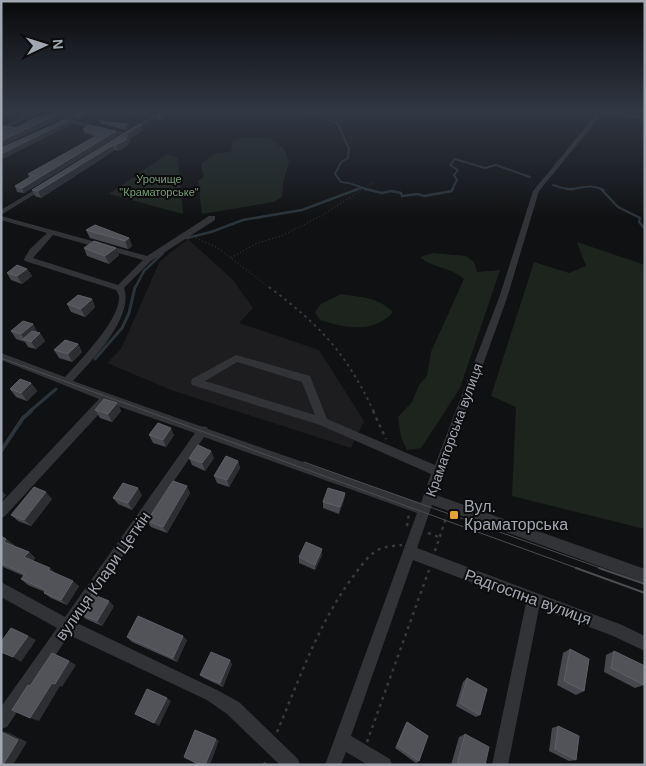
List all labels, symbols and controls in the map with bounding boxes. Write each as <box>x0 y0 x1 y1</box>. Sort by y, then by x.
north arrow <box>20 20 70 70</box>
text: N <box>50 38 66 50</box>
park label: Урочище "Краматорське" <box>119 173 199 198</box>
street label: Краматорська вулиця <box>422 361 486 499</box>
place label: Вул. Краматорська <box>464 498 568 533</box>
street label: вулиця Клари Цеткін <box>52 508 154 644</box>
marker: Вул. Краматорська <box>448 509 460 521</box>
street label: Радгоспна вулиця <box>462 566 594 628</box>

